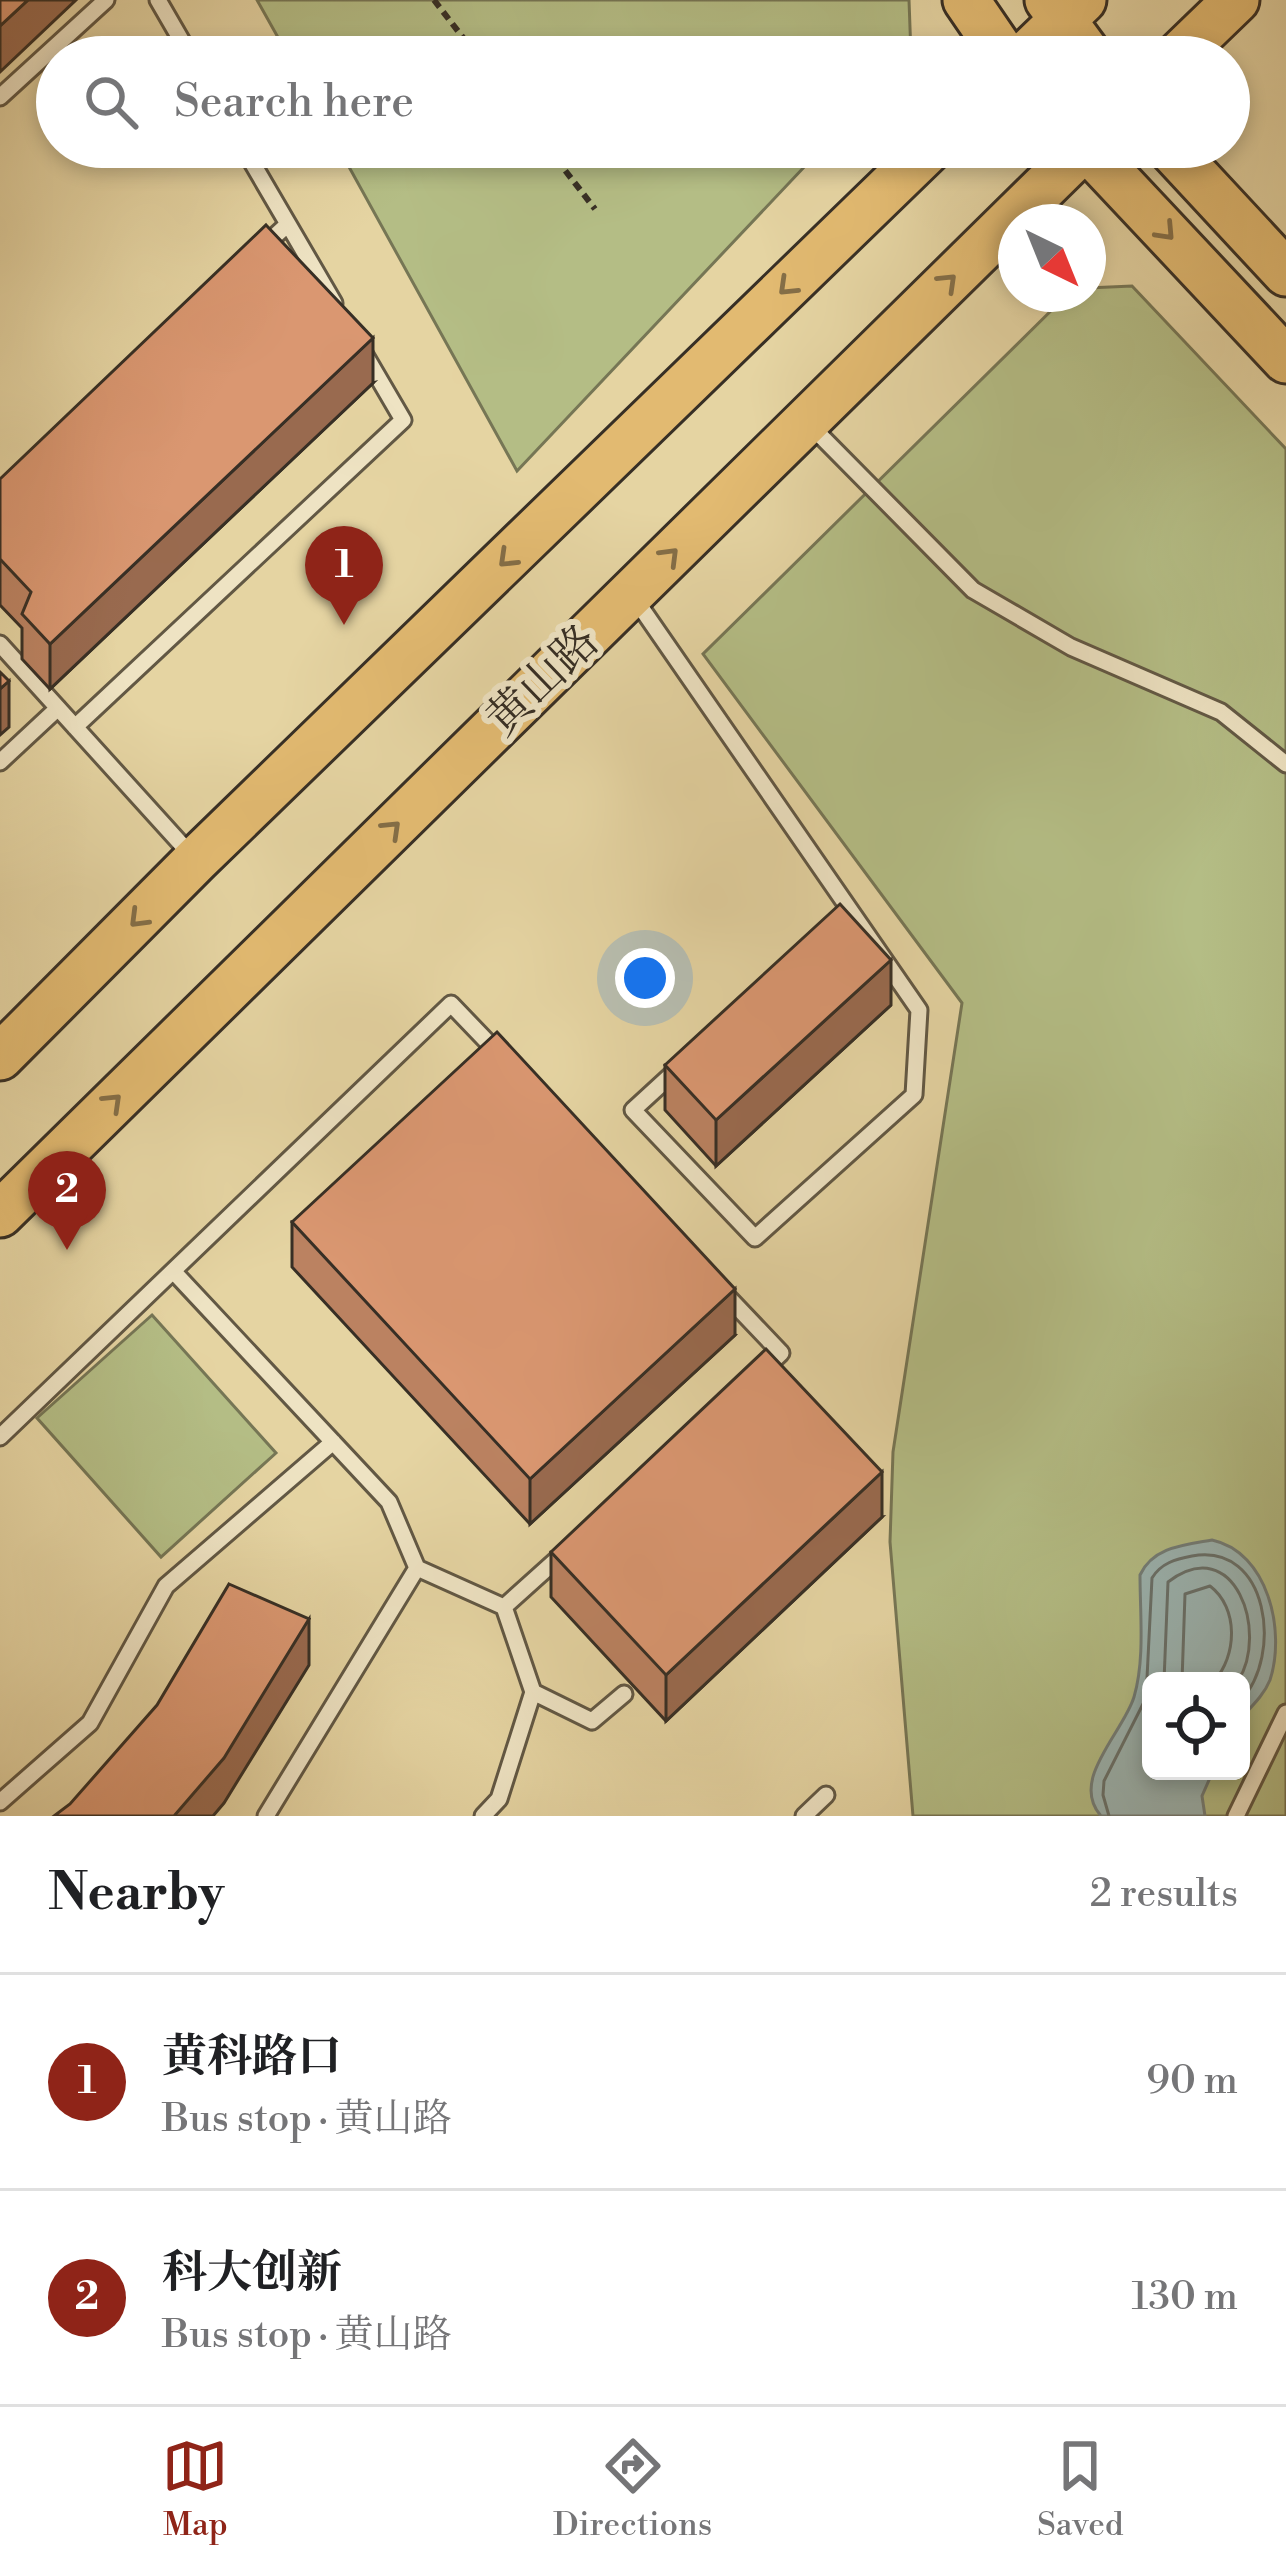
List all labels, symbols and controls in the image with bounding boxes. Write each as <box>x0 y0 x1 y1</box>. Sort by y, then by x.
search box <box>36 36 1250 168</box>
icon: search <box>78 69 144 135</box>
text: Search here <box>174 74 414 131</box>
north arrow <box>998 204 1106 312</box>
one-way arrow <box>1152 219 1173 240</box>
one-way arrow <box>779 273 801 295</box>
one-way arrow <box>934 275 956 297</box>
pin: 1 <box>305 526 383 625</box>
one-way arrow <box>499 544 521 566</box>
one-way arrow <box>656 548 678 570</box>
street label: 黄山路 <box>475 614 611 748</box>
one-way arrow <box>378 821 400 843</box>
one-way arrow <box>130 905 152 927</box>
your location <box>615 948 675 1008</box>
one-way arrow <box>99 1095 121 1117</box>
pin: 2 <box>28 1151 106 1250</box>
map controls <box>1142 1672 1250 1780</box>
button: locate <box>1142 1672 1250 1780</box>
text: Nearby <box>48 1862 224 1926</box>
text: 2 results <box>1090 1870 1238 1919</box>
text: 黄科路口 <box>162 2029 342 2086</box>
text: 1 <box>78 2057 96 2106</box>
text: 90 m <box>1146 2057 1238 2106</box>
text: Bus stop · 黄山路 <box>162 2095 452 2144</box>
text: 科大创新 <box>162 2245 342 2302</box>
text: 2 <box>75 2273 99 2322</box>
text: 130 m <box>1132 2273 1238 2322</box>
text: Bus stop · 黄山路 <box>162 2311 452 2360</box>
tab: Map <box>162 2433 228 2546</box>
tab: Directions <box>553 2433 712 2546</box>
tab: Saved <box>1037 2433 1124 2546</box>

